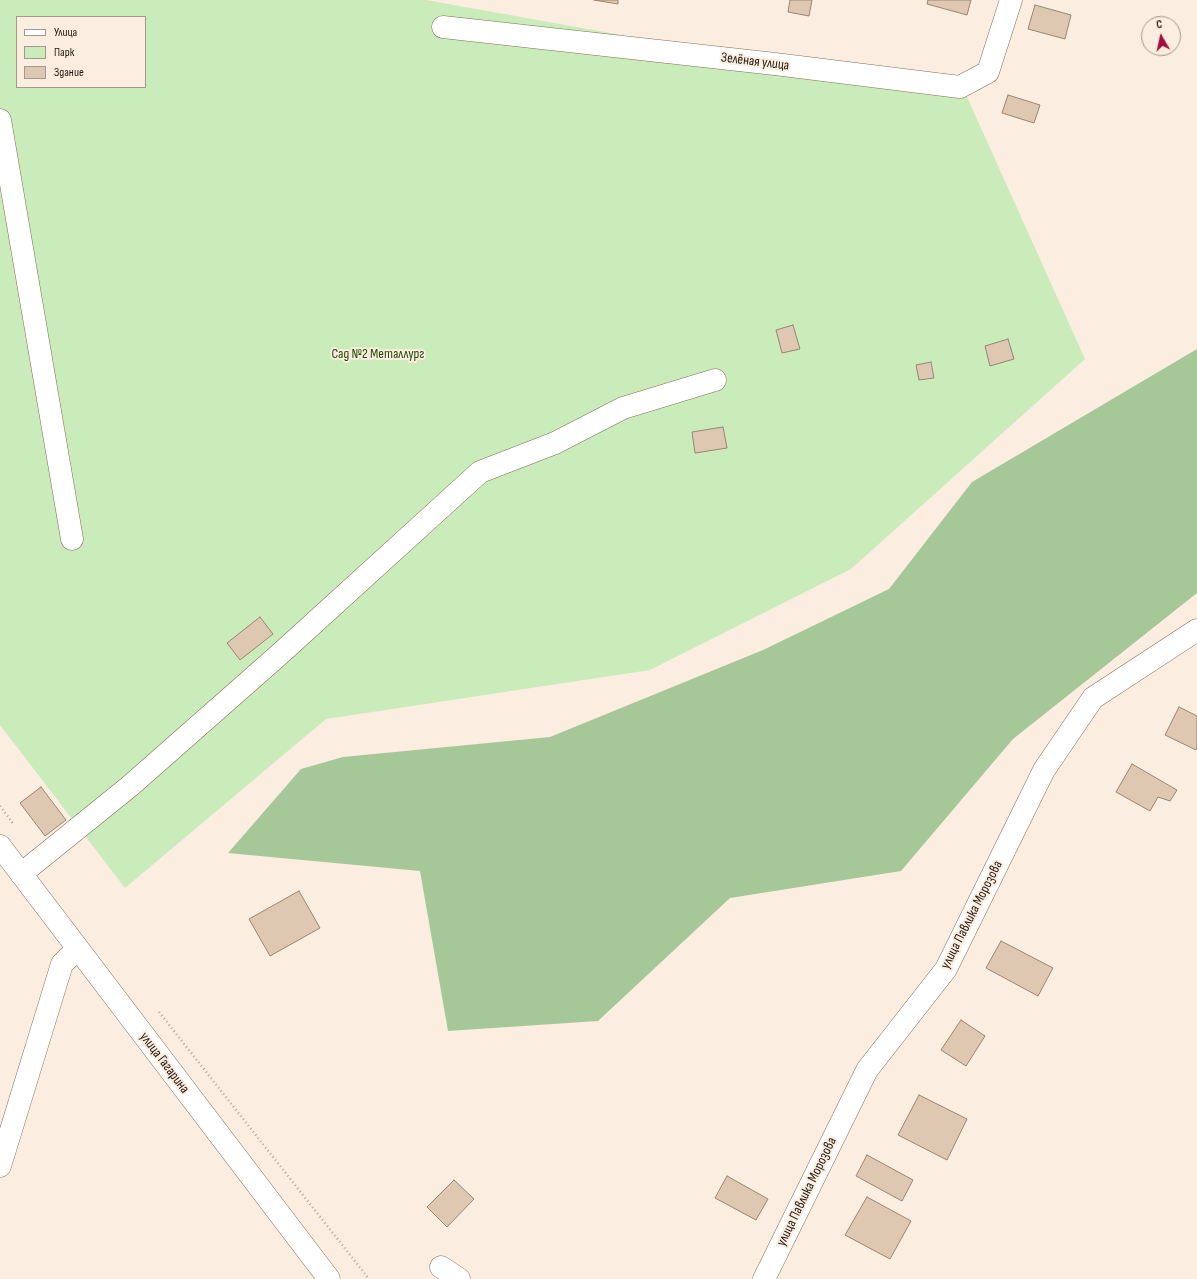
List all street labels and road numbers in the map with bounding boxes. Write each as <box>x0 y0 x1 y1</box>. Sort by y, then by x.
street label: Зелёная улица <box>720 49 790 75</box>
street label: улица Павлика Морозова <box>937 858 1007 972</box>
street label: улица Гагарина <box>135 1029 193 1097</box>
street label: улица Павлика Морозова <box>773 1135 841 1249</box>

